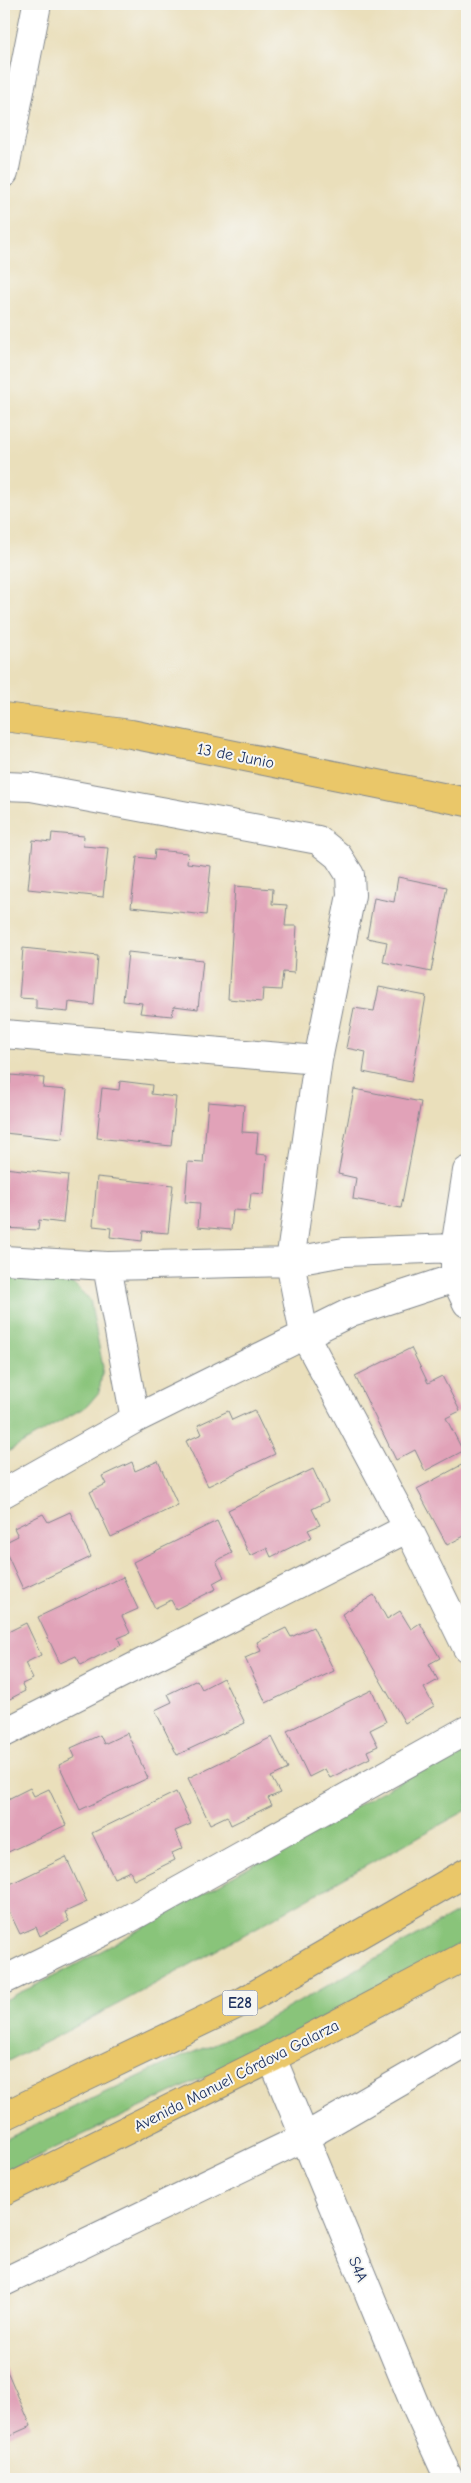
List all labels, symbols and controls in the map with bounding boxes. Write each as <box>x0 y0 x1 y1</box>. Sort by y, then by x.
street label: 13 de Junio <box>196 740 276 772</box>
road number: E28 <box>222 1990 258 2016</box>
street label: Avenida Manuel Córdova Galarza <box>131 2016 342 2136</box>
street label: S4A <box>345 2254 371 2285</box>

